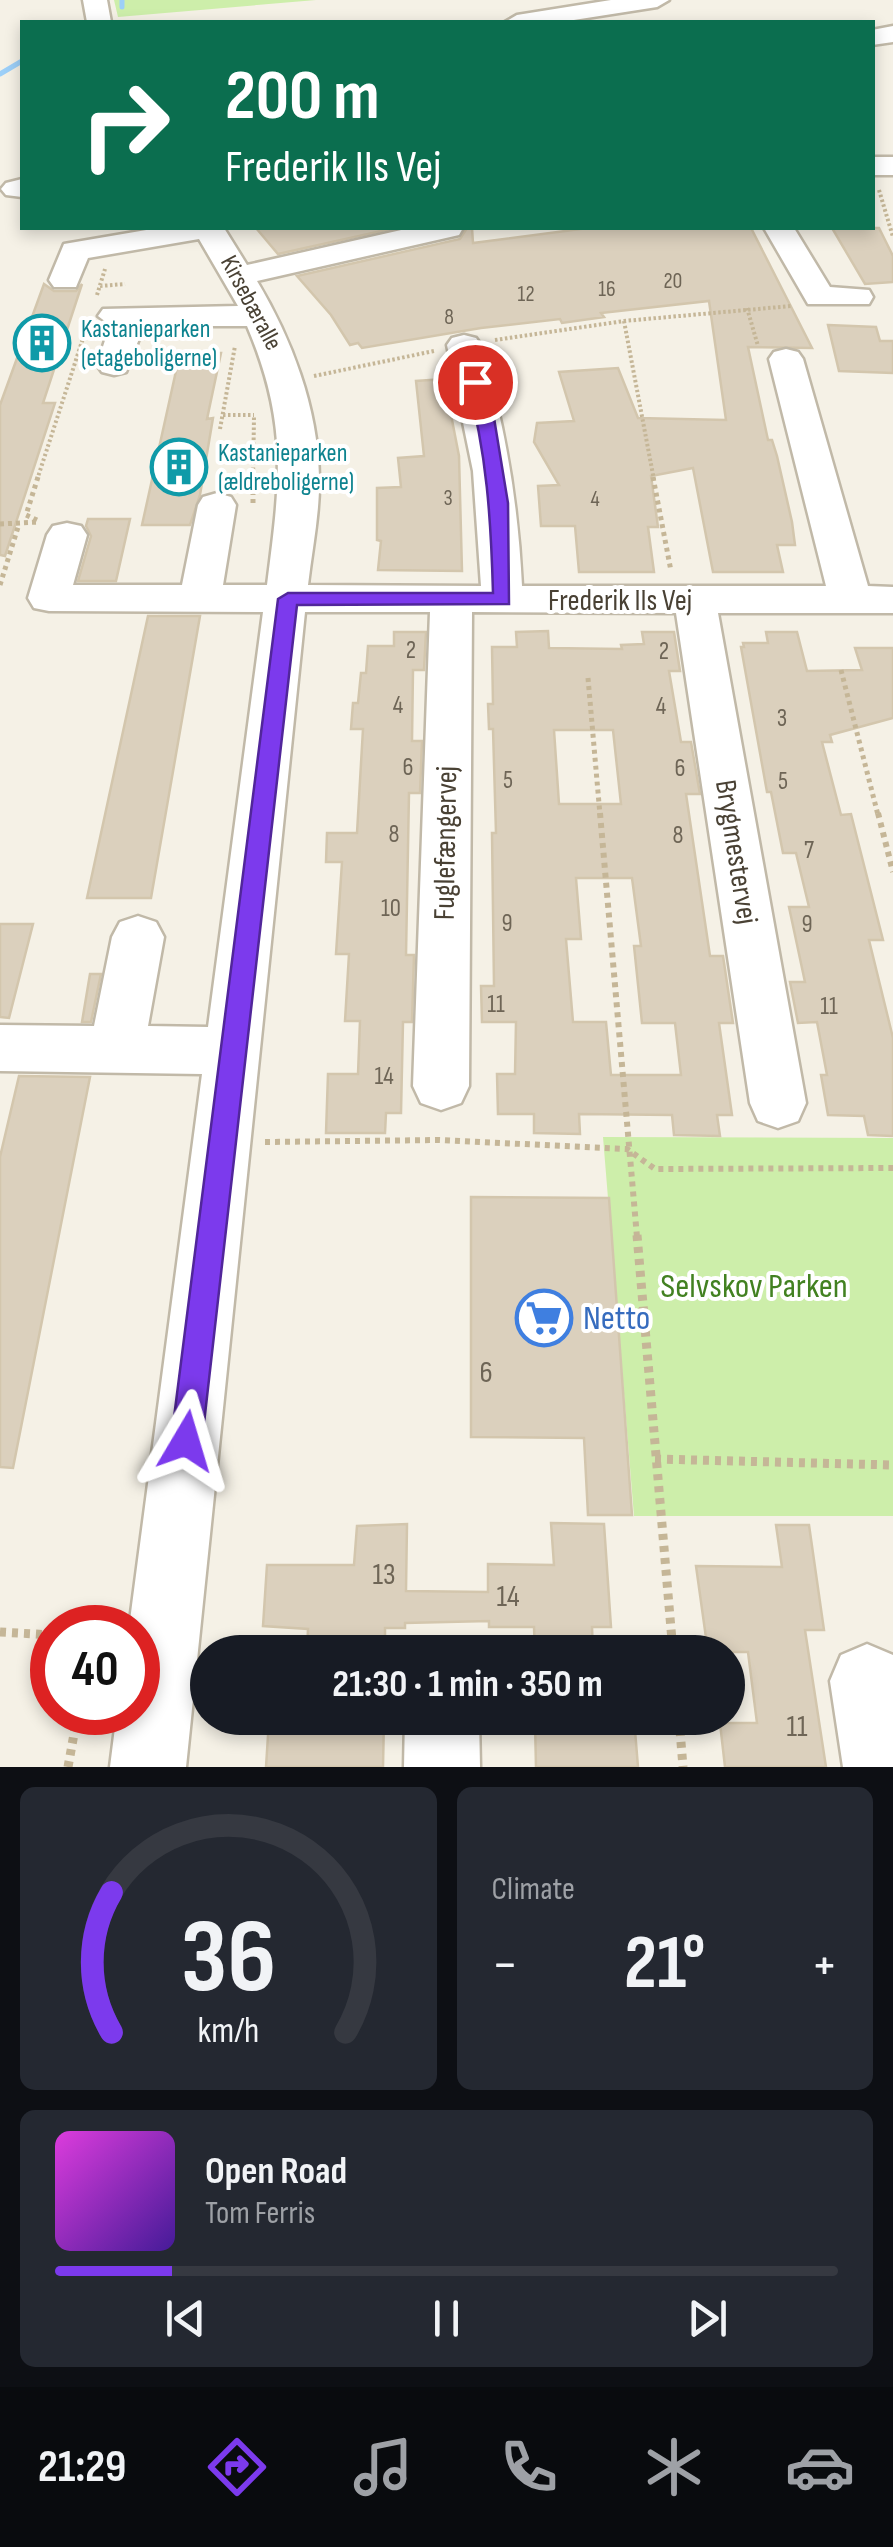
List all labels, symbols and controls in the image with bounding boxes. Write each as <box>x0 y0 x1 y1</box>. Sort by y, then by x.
text: 200 m <box>225 55 380 139</box>
icon: right <box>60 60 190 190</box>
text: Frederik IIs Vej <box>225 140 441 195</box>
street label: Kirsebæralle <box>213 250 289 356</box>
house number: 20 <box>664 268 682 295</box>
house number: 16 <box>598 276 616 303</box>
house number: 12 <box>517 281 535 308</box>
house number: 8 <box>444 304 454 331</box>
building icon: Kastanieparken (etageboligerne) <box>12 313 72 373</box>
place label: Kastanieparken (etageboligerne) <box>81 314 217 374</box>
pin <box>433 340 518 425</box>
icon: arrive <box>448 355 503 410</box>
building icon: Kastanieparken (ældreboligerne) <box>149 437 209 497</box>
place label: Kastanieparken (ældreboligerne) <box>218 438 354 498</box>
house number: 3 <box>443 485 453 512</box>
house number: 4 <box>590 486 600 513</box>
street label: Frederik IIs Vej <box>548 583 692 619</box>
house number: 2 <box>406 635 416 666</box>
house number: 2 <box>659 636 669 667</box>
house number: 4 <box>393 690 403 721</box>
house number: 4 <box>656 691 666 722</box>
house number: 3 <box>777 703 787 734</box>
house number: 6 <box>403 752 413 783</box>
house number: 6 <box>675 753 685 784</box>
house number: 5 <box>503 765 513 796</box>
street label: Fuglefængervej <box>427 766 465 920</box>
house number: 5 <box>778 766 788 797</box>
street label: Brygmestervej <box>707 777 765 927</box>
house number: 8 <box>389 819 399 850</box>
house number: 8 <box>673 820 683 851</box>
house number: 7 <box>804 835 814 866</box>
house number: 10 <box>381 893 401 924</box>
house number: 9 <box>501 908 513 939</box>
house number: 9 <box>801 909 813 940</box>
house number: 11 <box>487 989 505 1020</box>
house number: 11 <box>820 991 838 1022</box>
house number: 14 <box>374 1061 394 1092</box>
park label: Selvskov Parken <box>660 1265 848 1308</box>
supermarket icon: Netto <box>514 1288 574 1348</box>
place label: Netto <box>583 1297 650 1340</box>
house number: 6 <box>479 1355 493 1391</box>
position arrow <box>134 1389 238 1493</box>
house number: 13 <box>372 1557 396 1593</box>
house number: 14 <box>496 1579 520 1615</box>
speed limit sign: 40 <box>30 1605 160 1735</box>
text: 21:30 · 1 min · 350 m <box>332 1662 603 1707</box>
house number: 11 <box>787 1709 808 1745</box>
text: Climate <box>492 1870 575 1909</box>
text: 36 <box>180 1896 276 2021</box>
text: 21° <box>624 1919 705 2010</box>
text: − <box>492 1932 518 1999</box>
text: + <box>811 1932 838 1999</box>
text: km/h <box>197 2010 259 2053</box>
text: Open Road <box>205 2149 347 2194</box>
text: Tom Ferris <box>205 2194 315 2233</box>
icon: previous <box>158 2291 213 2346</box>
icon: pause <box>419 2291 474 2346</box>
icon: next <box>680 2291 735 2346</box>
icon: directions <box>202 2432 272 2502</box>
icon: music <box>348 2432 418 2502</box>
icon: phone <box>494 2432 564 2502</box>
icon: climate <box>639 2432 709 2502</box>
icon: car <box>785 2432 855 2502</box>
text: 21:29 <box>38 2440 126 2495</box>

